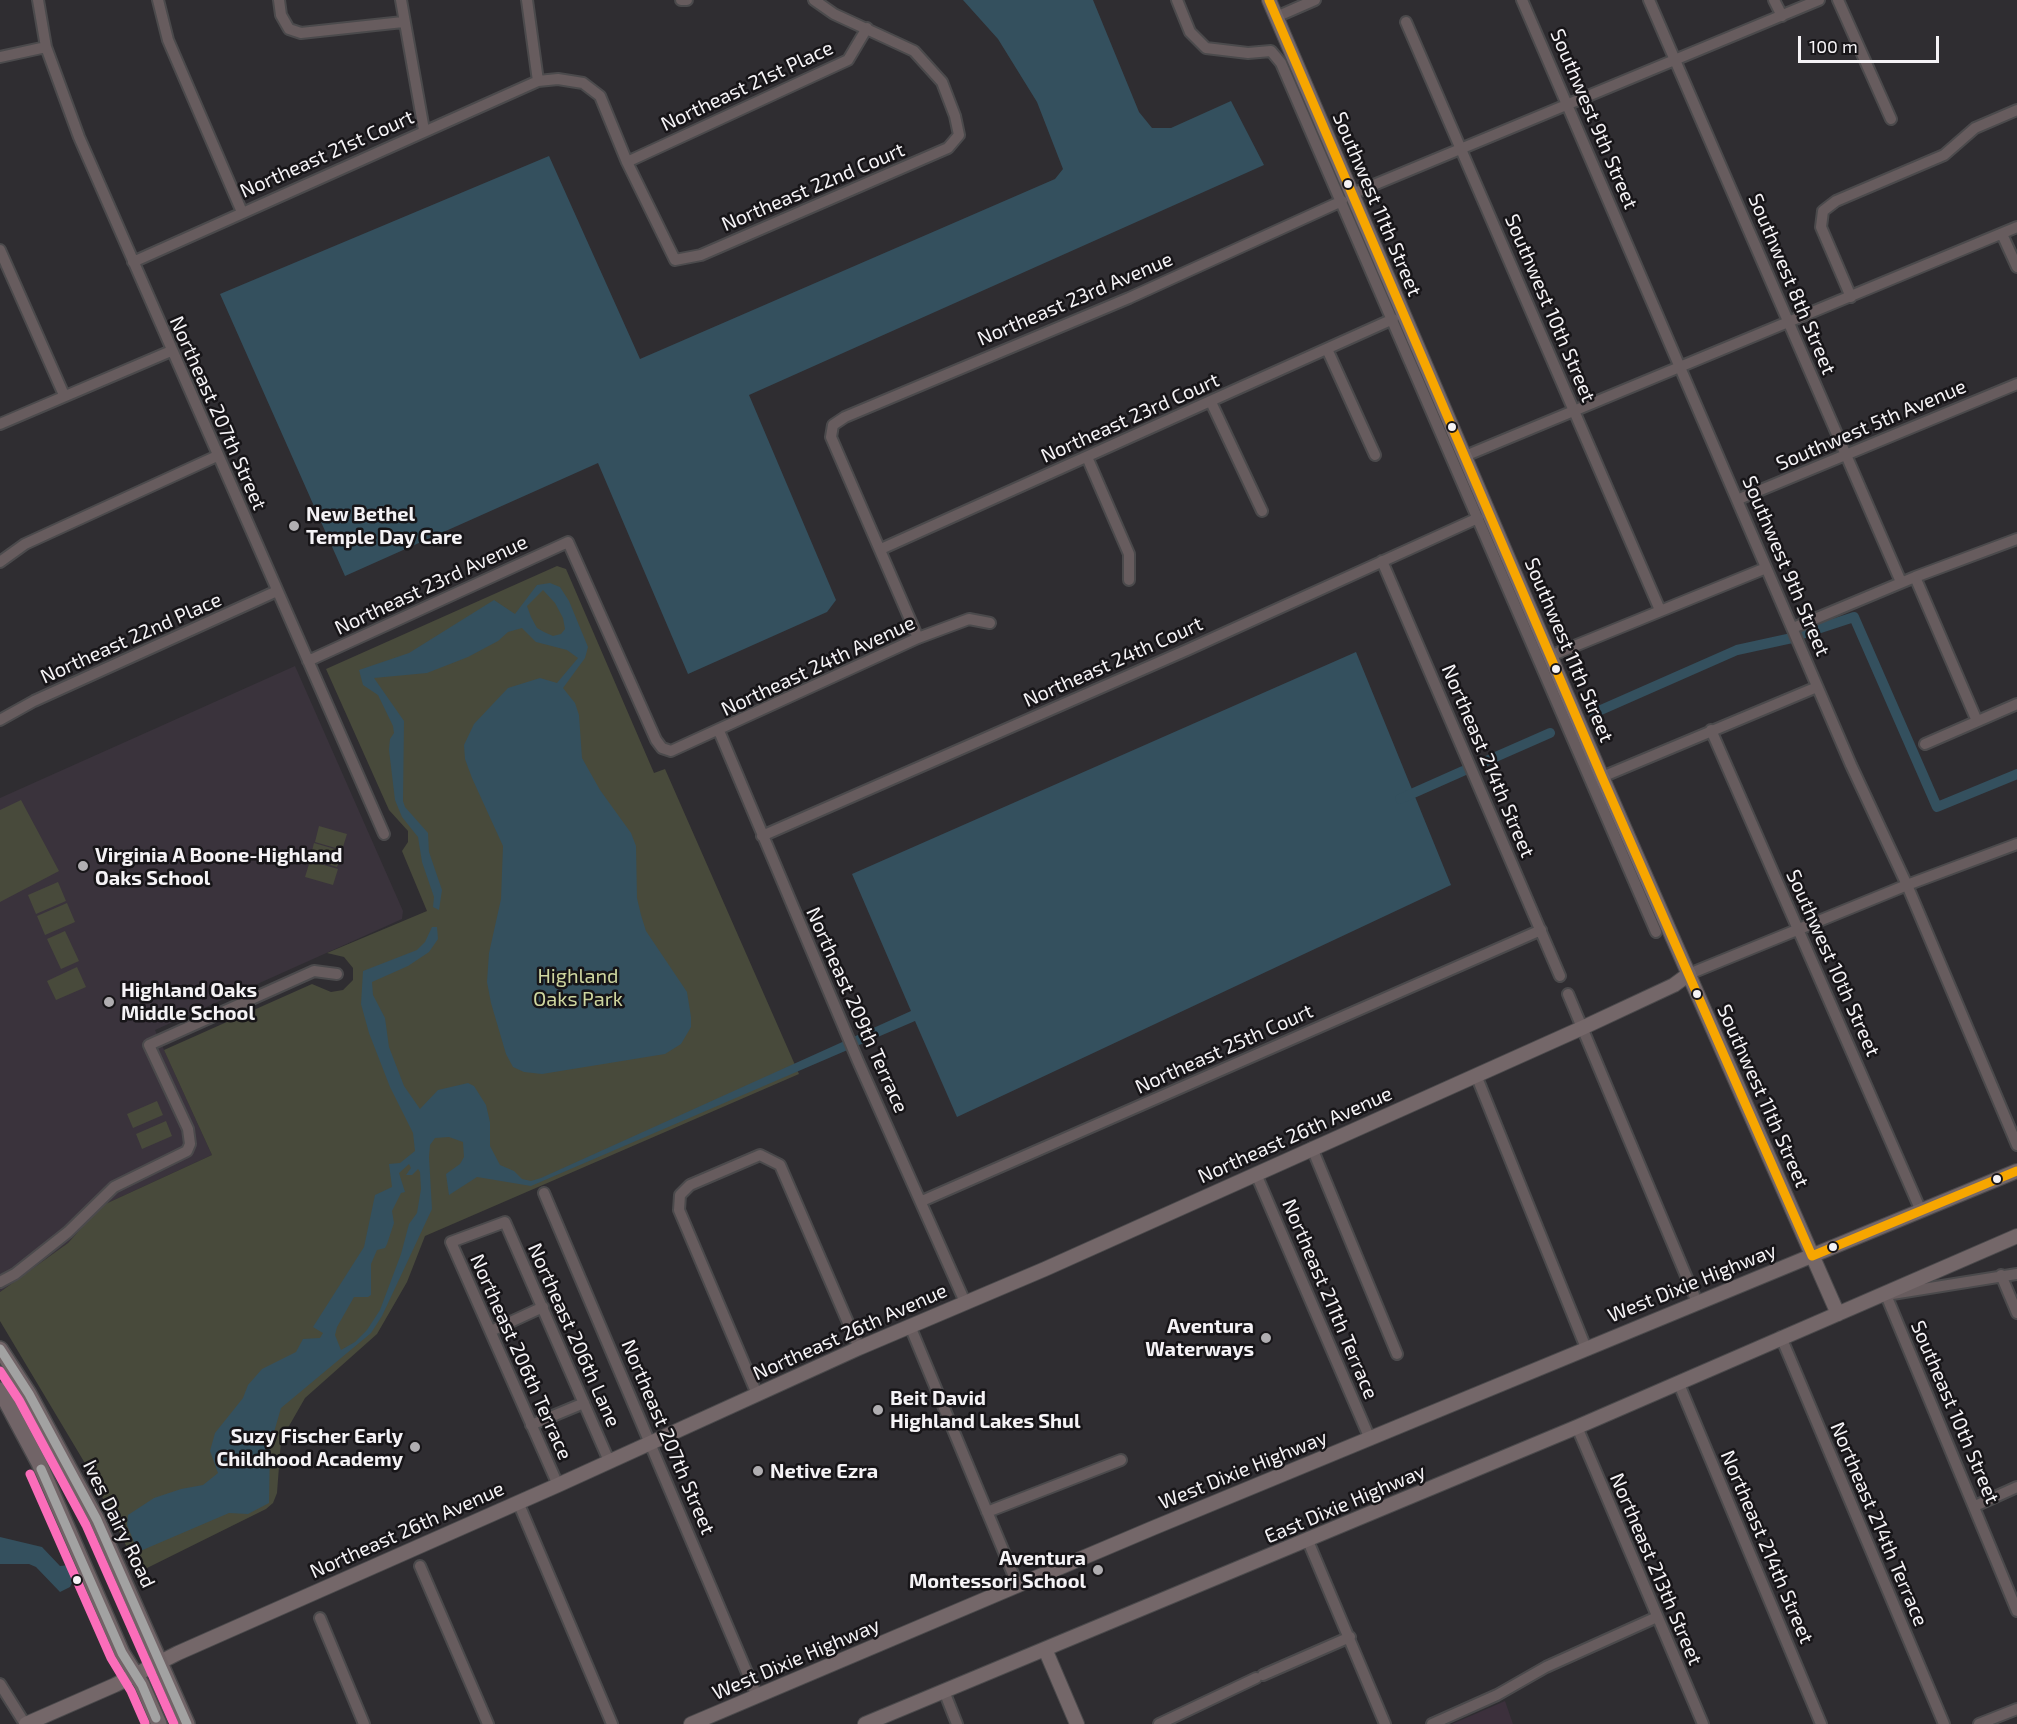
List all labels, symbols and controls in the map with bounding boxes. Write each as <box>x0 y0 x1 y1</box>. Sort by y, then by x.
scale bar <box>1801 24 1942 62</box>
street label: Southwest 9th Street <box>1545 25 1643 213</box>
text: 100 m <box>1809 35 1858 57</box>
street label: Northeast 21st Place <box>657 36 837 136</box>
street label: Northeast 21st Court <box>236 105 418 203</box>
street label: Southwest 11th Street <box>1327 108 1427 300</box>
street label: Northeast 22nd Court <box>718 138 908 236</box>
unlabelled marker <box>1342 178 1354 190</box>
street label: Southwest 8th Street <box>1743 190 1841 378</box>
street label: Southwest 10th Street <box>1500 210 1600 406</box>
street label: Northeast 23rd Avenue <box>974 247 1176 351</box>
street label: Northeast 207th Street <box>164 312 272 514</box>
street label: Northeast 23rd Court <box>1037 368 1223 468</box>
street label: Southwest 5th Avenue <box>1772 374 1970 476</box>
unlabelled marker <box>1446 421 1458 433</box>
street label: Southwest 9th Street <box>1737 472 1835 660</box>
place label: New Bethel Temple Day Care <box>306 502 463 549</box>
marker: New Bethel Temple Day Care <box>287 519 301 533</box>
street label: Northeast 23rd Avenue <box>331 530 531 640</box>
street label: Southwest 11th Street <box>1519 554 1619 746</box>
street label: Northeast 22nd Place <box>37 587 225 689</box>
street label: Northeast 24th Avenue <box>717 611 919 721</box>
street label: Northeast 24th Court <box>1020 612 1206 712</box>
street label: Northeast 214th Street <box>1436 661 1540 861</box>
unlabelled marker <box>1550 663 1562 675</box>
place label: Virginia A Boone-Highland Oaks School <box>95 843 342 890</box>
marker: Virginia A Boone-Highland Oaks School <box>76 859 90 873</box>
street label: Southwest 10th Street <box>1781 866 1885 1060</box>
street label: Northeast 209th Terrace <box>801 903 913 1117</box>
park label: Highland Oaks Park <box>533 964 623 1011</box>
place label: Highland Oaks Middle School <box>121 978 257 1025</box>
unlabelled marker <box>1691 988 1703 1000</box>
marker: Highland Oaks Middle School <box>102 995 116 1009</box>
street label: Northeast 25th Court <box>1131 999 1317 1099</box>
street label: Southwest 11th Street <box>1712 1001 1814 1191</box>
street label: Northeast 26th Avenue <box>1194 1081 1396 1189</box>
unlabelled marker <box>1991 1173 2003 1185</box>
street label: Northeast 211th Terrace <box>1277 1195 1383 1403</box>
street label: West Dixie Highway <box>1604 1238 1780 1328</box>
street label: Northeast 206th Lane <box>523 1239 625 1431</box>
unlabelled marker <box>1827 1241 1839 1253</box>
street label: Northeast 206th Terrace <box>465 1250 577 1464</box>
street label: Northeast 26th Avenue <box>749 1278 951 1386</box>
place label: Aventura Waterways <box>1145 1314 1254 1361</box>
street label: Southeast 10th Street <box>1906 1317 2004 1507</box>
marker: Aventura Waterways <box>1259 1331 1273 1345</box>
street label: Northeast 207th Street <box>616 1336 720 1538</box>
place label: Beit David Highland Lakes Shul <box>890 1386 1081 1433</box>
marker: Beit David Highland Lakes Shul <box>871 1403 885 1417</box>
street label: Northeast 214th Terrace <box>1825 1418 1933 1630</box>
place label: Suzy Fischer Early Childhood Academy <box>217 1424 403 1471</box>
street label: West Dixie Highway <box>1155 1425 1331 1515</box>
marker: Suzy Fischer Early Childhood Academy <box>408 1440 422 1454</box>
street label: Northeast 214th Street <box>1715 1447 1819 1647</box>
street label: Ives Dairy Road <box>78 1456 160 1592</box>
place label: Netive Ezra <box>770 1459 878 1483</box>
street label: East Dixie Highway <box>1261 1459 1429 1549</box>
marker: Netive Ezra <box>751 1464 765 1478</box>
street label: Northeast 213th Street <box>1605 1469 1707 1669</box>
street label: Northeast 26th Avenue <box>306 1476 508 1584</box>
place label: Aventura Montessori School <box>909 1546 1086 1593</box>
marker: Aventura Montessori School <box>1091 1563 1105 1577</box>
unlabelled marker <box>71 1574 83 1586</box>
street label: West Dixie Highway <box>709 1613 883 1705</box>

